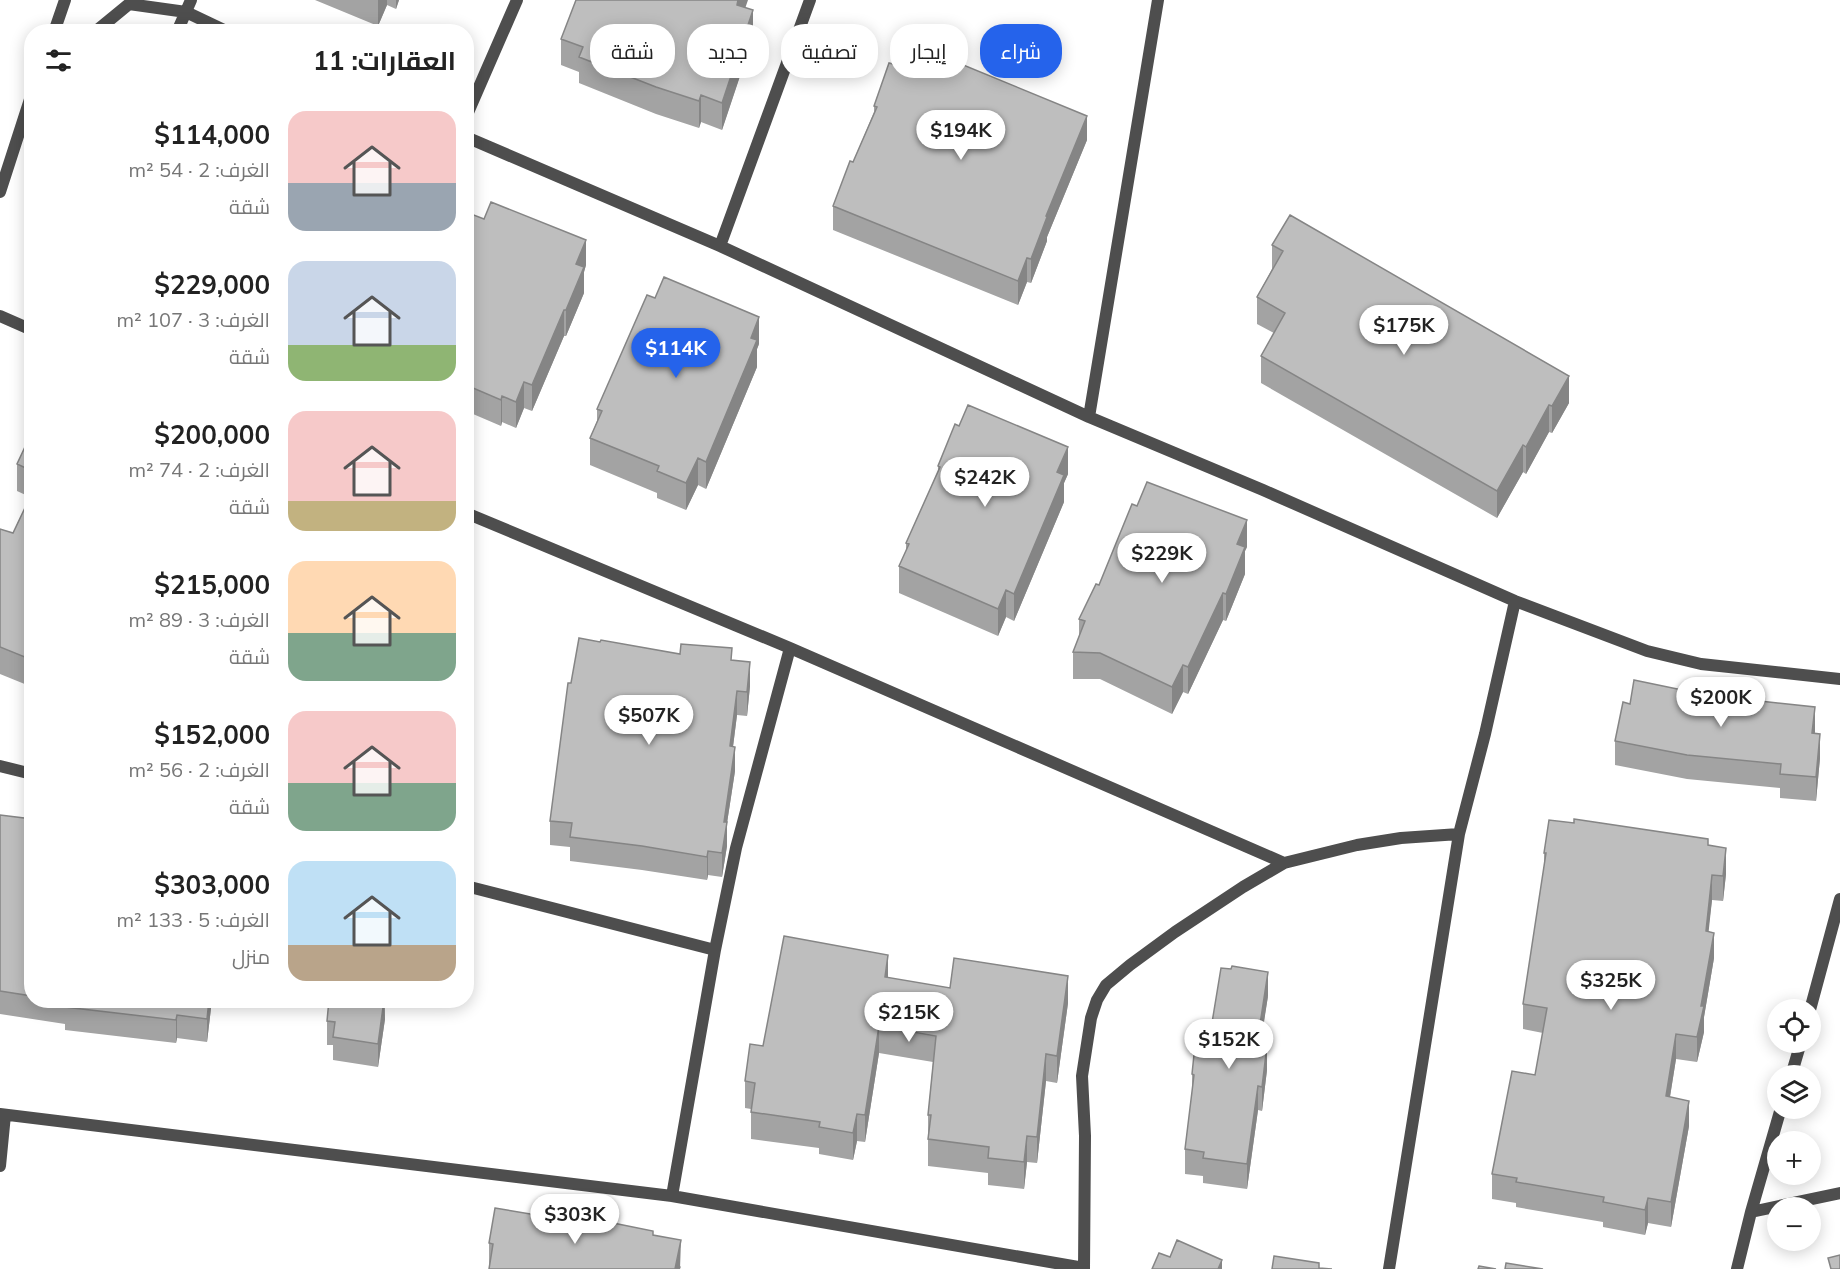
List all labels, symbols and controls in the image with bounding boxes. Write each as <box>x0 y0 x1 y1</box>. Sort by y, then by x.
chip: شقة <box>590 24 675 78</box>
chip: جديد <box>687 24 769 78</box>
chip: تصفية <box>781 24 878 78</box>
chip: إيجار <box>890 24 968 78</box>
chip: شراء <box>980 24 1062 78</box>
icon: filters <box>42 44 75 77</box>
text: العقارات: 11 <box>313 44 456 77</box>
pin: $194K <box>919 110 1003 161</box>
text: $194K <box>930 117 992 142</box>
text: $114,000 <box>154 118 270 151</box>
icon: home <box>336 135 408 207</box>
text: الغرف: 2 · 54 m² <box>128 157 270 182</box>
text: شقة <box>229 194 270 219</box>
text: $229,000 <box>154 268 270 301</box>
icon: home <box>336 285 408 357</box>
pin: $175K <box>1362 305 1446 356</box>
text: الغرف: 3 · 107 m² <box>116 307 270 332</box>
text: $175K <box>1373 312 1435 337</box>
pin: $114K <box>634 328 718 379</box>
text: $114K <box>645 335 707 360</box>
text: شقة <box>229 344 270 369</box>
text: $200,000 <box>154 418 270 451</box>
icon: home <box>336 435 408 507</box>
text: الغرف: 2 · 74 m² <box>128 457 270 482</box>
pin: $242K <box>943 457 1027 508</box>
text: $242K <box>954 464 1016 489</box>
text: شقة <box>229 494 270 519</box>
pin: $229K <box>1120 533 1204 584</box>
text: $229K <box>1131 540 1193 565</box>
text: $215,000 <box>154 568 270 601</box>
icon: home <box>336 585 408 657</box>
text: الغرف: 3 · 89 m² <box>128 607 270 632</box>
text: شقة <box>229 644 270 669</box>
pin: $200K <box>1679 677 1763 728</box>
text: $200K <box>1690 684 1752 709</box>
pin: $507K <box>607 695 691 746</box>
text: $507K <box>618 702 680 727</box>
text: $152,000 <box>154 718 270 751</box>
icon: home <box>336 735 408 807</box>
text: الغرف: 2 · 56 m² <box>128 757 270 782</box>
text: شقة <box>229 794 270 819</box>
text: $303,000 <box>154 868 270 901</box>
icon: home <box>336 885 408 957</box>
text: الغرف: 5 · 133 m² <box>116 907 270 932</box>
text: منزل <box>232 944 270 969</box>
pin: $325K <box>1569 960 1653 1011</box>
text: $325K <box>1580 967 1642 992</box>
pin: $215K <box>867 992 951 1043</box>
text: $215K <box>878 999 940 1024</box>
map controls <box>1767 999 1821 1251</box>
button: locate <box>1767 999 1821 1053</box>
pin: $152K <box>1187 1019 1271 1070</box>
text: $152K <box>1198 1026 1260 1051</box>
button: layers <box>1767 1065 1821 1119</box>
button: + <box>1767 1131 1821 1185</box>
pin: $303K <box>533 1194 617 1245</box>
button: − <box>1767 1197 1821 1251</box>
text: $303K <box>544 1201 606 1226</box>

